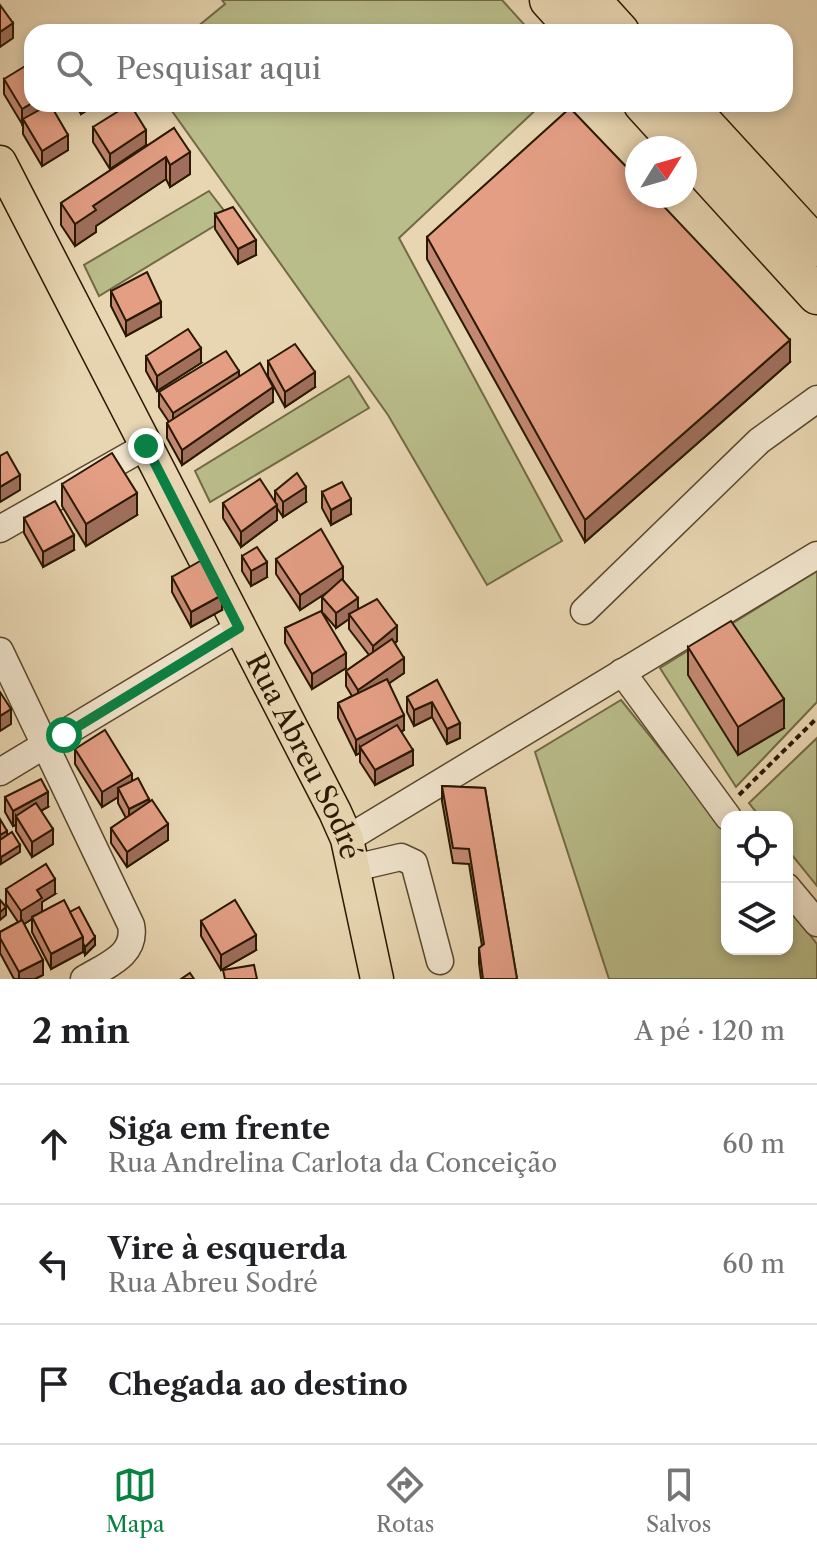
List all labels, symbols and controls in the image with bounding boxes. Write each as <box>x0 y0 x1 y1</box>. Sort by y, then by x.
search box <box>24 24 793 112</box>
icon: search <box>52 46 96 90</box>
text: Pesquisar aqui <box>116 50 321 87</box>
north arrow <box>625 136 697 208</box>
route end <box>128 428 164 464</box>
street label: Rua Abreu Sodré <box>239 647 368 862</box>
route start <box>46 717 82 753</box>
map controls <box>721 811 793 955</box>
button: locate <box>721 811 793 883</box>
button: layers <box>721 883 793 955</box>
text: 2 min <box>32 1010 130 1052</box>
text: A pé · 120 m <box>635 1015 785 1047</box>
text: Siga em frente <box>108 1110 330 1147</box>
icon: ahead <box>32 1122 76 1166</box>
text: 60 m <box>722 1128 785 1160</box>
text: Rua Andrelina Carlota da Conceição <box>108 1147 557 1179</box>
text: Vire à esquerda <box>108 1230 347 1267</box>
icon: left <box>32 1242 76 1286</box>
text: 60 m <box>722 1248 785 1280</box>
text: Rua Abreu Sodré <box>108 1267 318 1299</box>
icon: arrive <box>32 1362 76 1406</box>
text: Chegada ao destino <box>108 1366 408 1403</box>
tab: Mapa <box>106 1463 165 1538</box>
tab: Rotas <box>376 1463 434 1538</box>
tab: Salvos <box>646 1463 711 1538</box>

